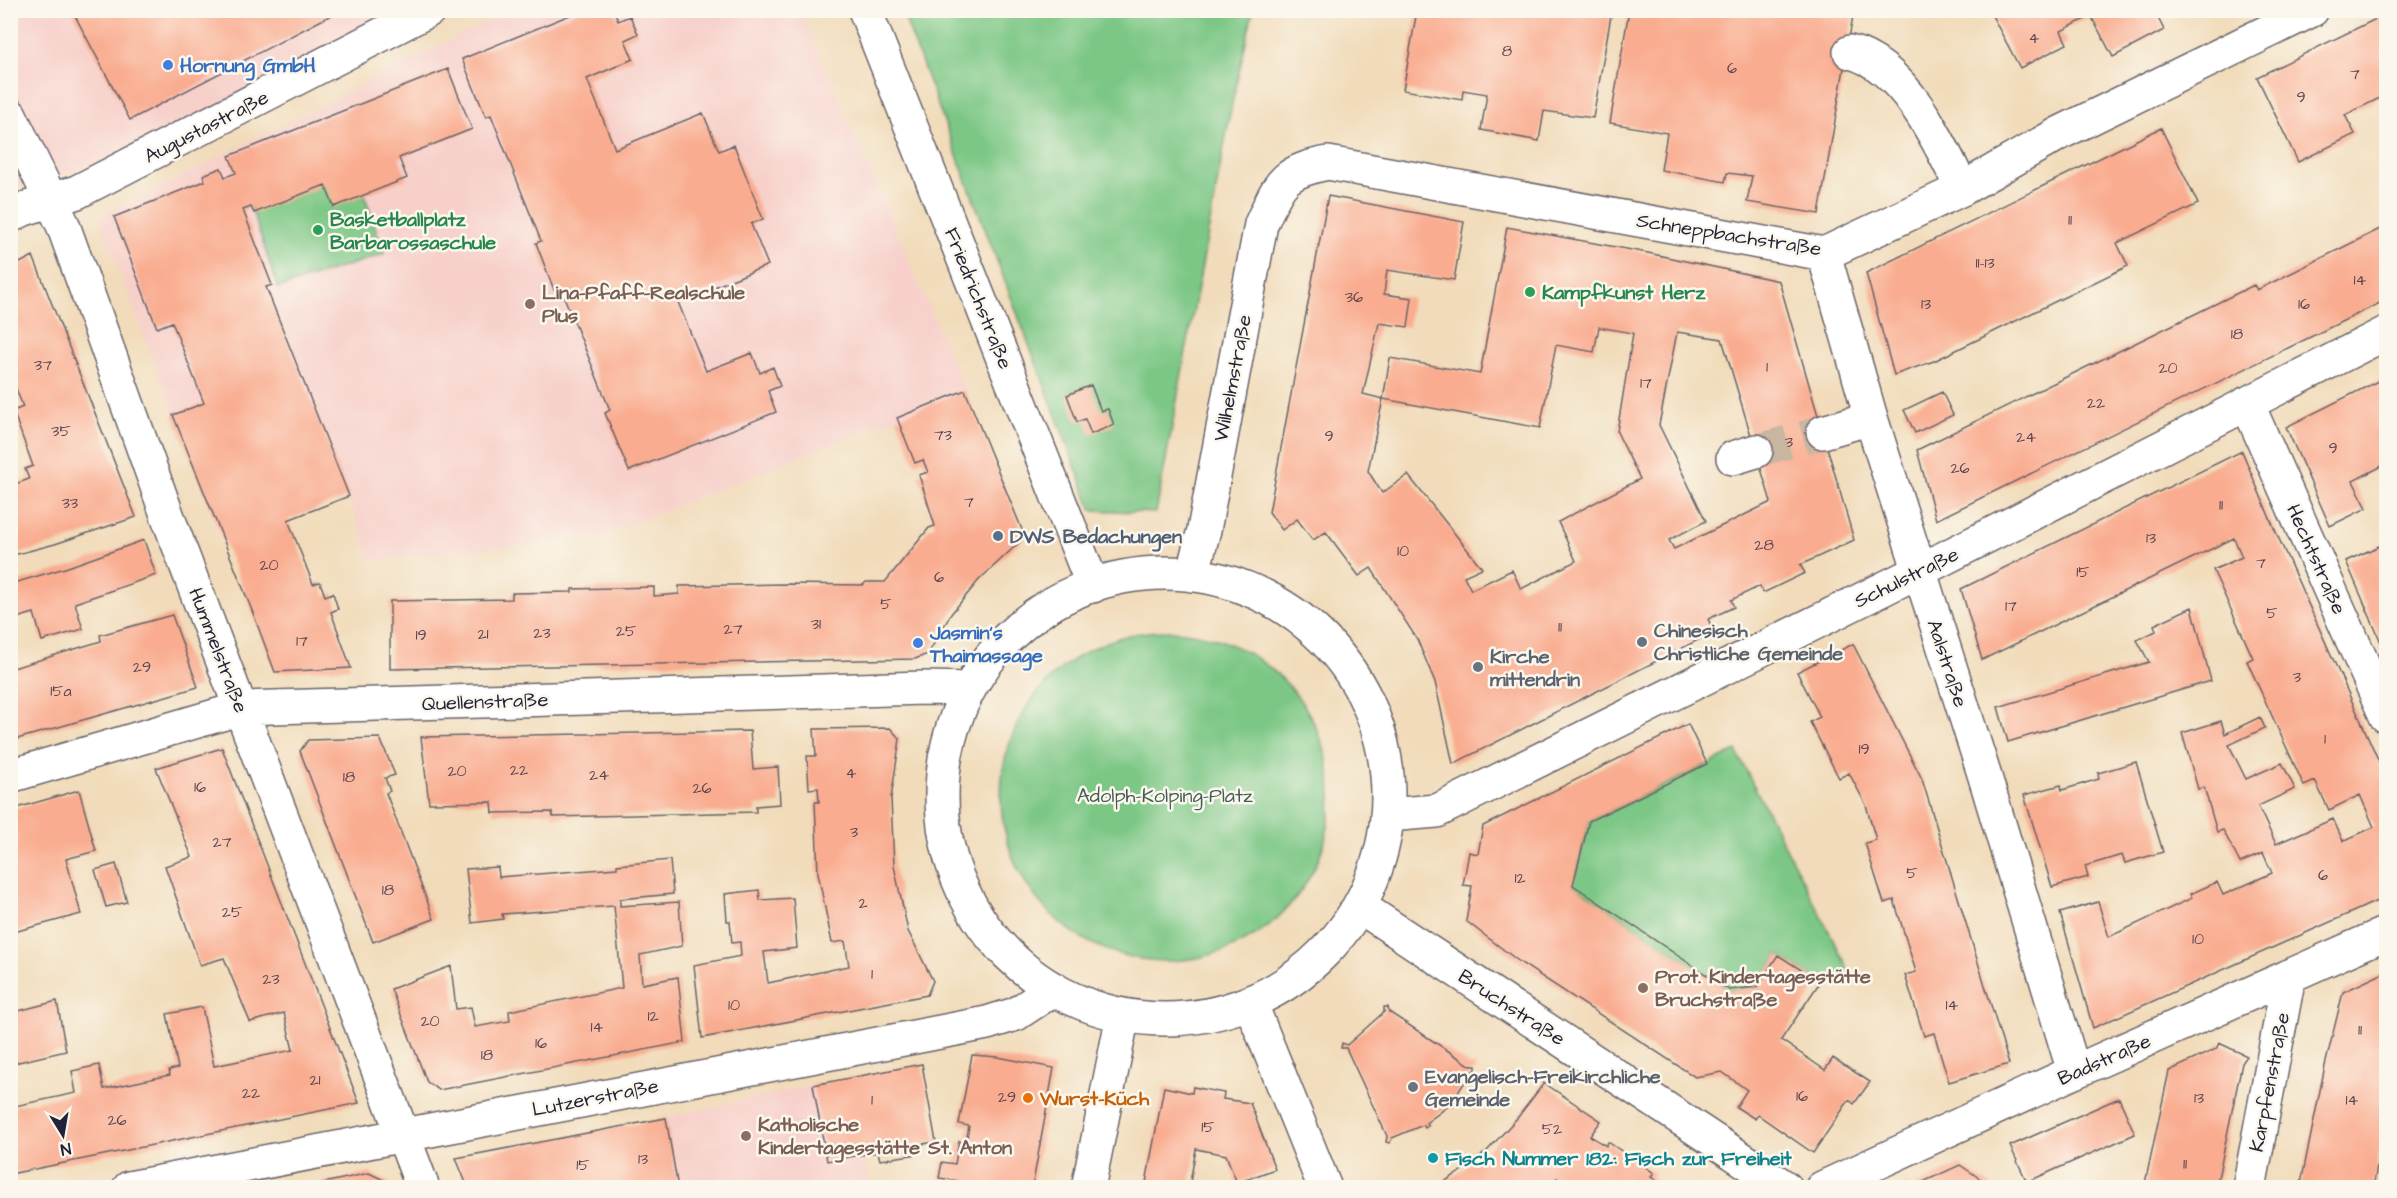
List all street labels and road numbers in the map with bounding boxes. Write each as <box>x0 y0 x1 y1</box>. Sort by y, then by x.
street label: Augustastraße <box>139 83 274 171</box>
street label: Schneppbachstraße <box>1634 207 1823 263</box>
street label: Friedrichstraße <box>937 224 1019 373</box>
street label: Wilhelmstraße <box>1207 312 1259 444</box>
street label: Hechtstraße <box>2279 500 2353 619</box>
street label: Schulstraße <box>1849 540 1964 615</box>
street label: Hummelstraße <box>181 584 255 717</box>
street label: Aalstraße <box>1920 616 1974 711</box>
street label: Quellenstraße <box>421 686 549 718</box>
street label: Bruchstraße <box>1453 963 1571 1053</box>
street label: Karpfenstraße <box>2243 1010 2297 1154</box>
street label: Badstraße <box>2053 1027 2155 1093</box>
street label: Lutzerstraße <box>530 1072 661 1124</box>

